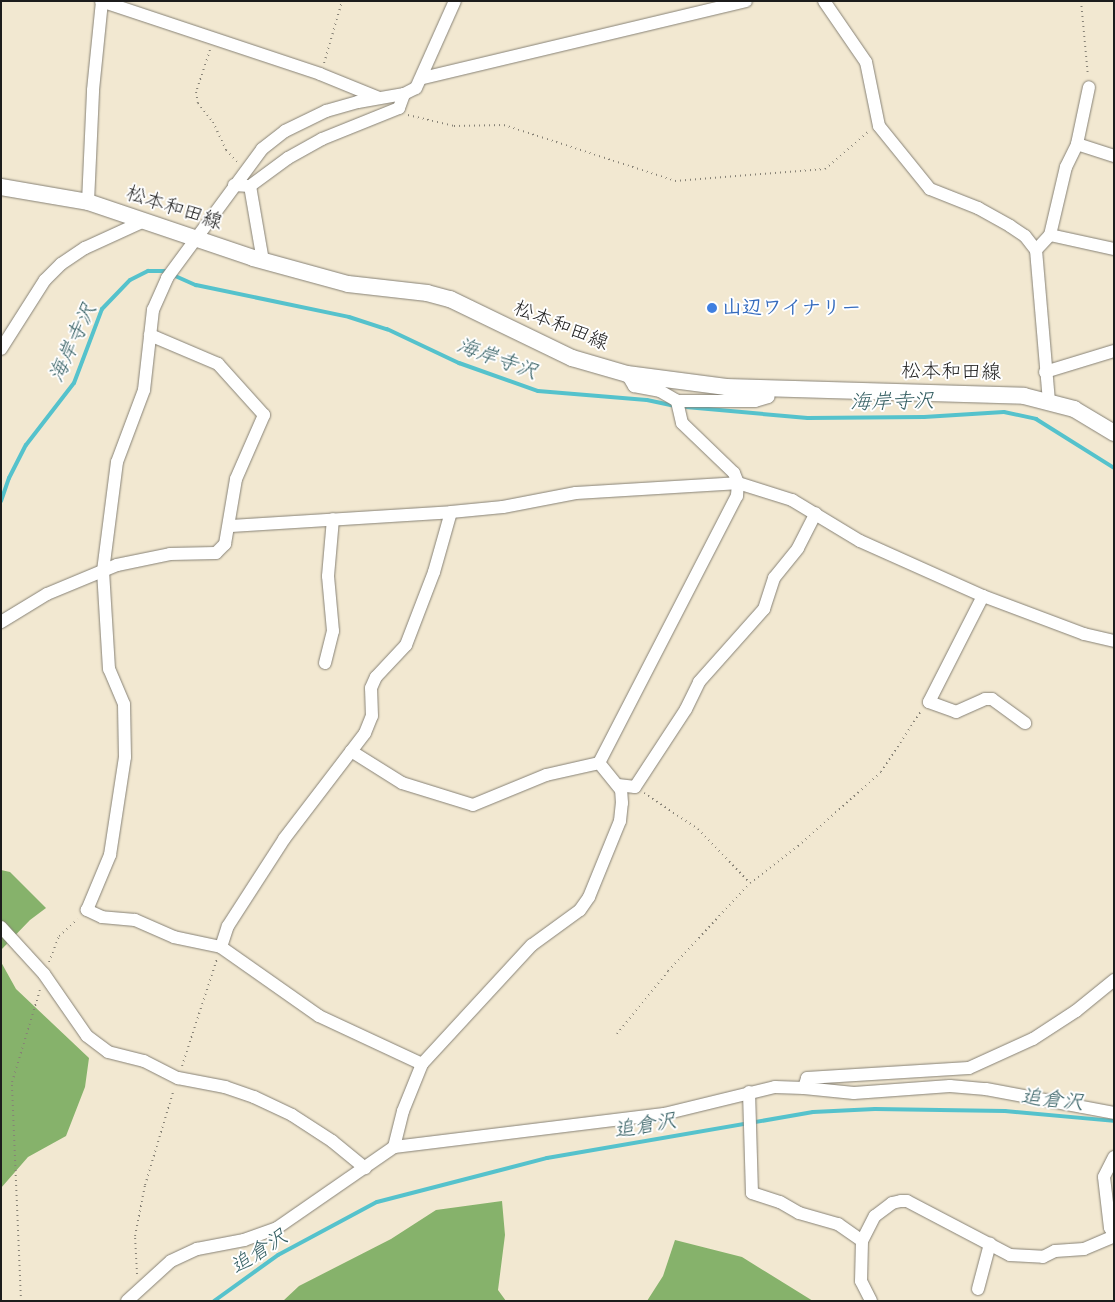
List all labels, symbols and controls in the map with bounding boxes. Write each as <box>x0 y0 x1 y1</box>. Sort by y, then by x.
street label: 松本和田線 <box>123 181 225 235</box>
street label: 松本和田線 <box>510 296 612 356</box>
place label: 山辺ワイナリー <box>722 296 862 320</box>
water label: 海岸寺沢 <box>44 300 102 386</box>
marker: 山辺ワイナリー <box>706 302 718 314</box>
water label: 海岸寺沢 <box>453 333 541 385</box>
street label: 松本和田線 <box>901 359 1001 385</box>
water label: 海岸寺沢 <box>850 389 934 415</box>
water label: 追倉沢 <box>1019 1084 1085 1116</box>
water label: 追倉沢 <box>612 1108 678 1144</box>
water label: 追倉沢 <box>226 1224 292 1280</box>

